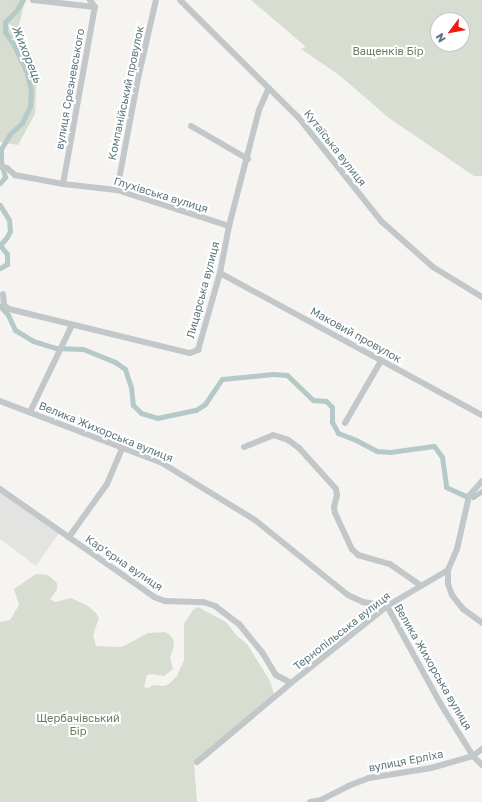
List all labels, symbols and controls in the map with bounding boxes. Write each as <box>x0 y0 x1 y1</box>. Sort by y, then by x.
north arrow <box>430 12 470 52</box>
water label: Жихорець <box>9 23 45 85</box>
street label: Компанійський провулок <box>105 25 147 161</box>
street label: вулиця Срезневського <box>53 27 87 151</box>
text: N <box>433 31 448 45</box>
park label: Ващенків Бір <box>352 44 424 58</box>
street label: Кутаїська вулиця <box>301 107 369 189</box>
street label: Глухівська вулиця <box>112 174 210 216</box>
street label: Лицарська вулиця <box>184 240 222 340</box>
street label: Маковий провулок <box>308 304 404 366</box>
street label: Велика Жихорська вулиця <box>37 399 175 465</box>
street label: Кар’єрна вулиця <box>83 532 165 594</box>
street label: Тернопільська вулиця <box>291 589 393 673</box>
street label: Велика Жихорська вулиця <box>391 601 475 733</box>
park label: Щербачівський Бір <box>36 712 120 738</box>
street label: вулиця Ерліха <box>367 747 445 775</box>

